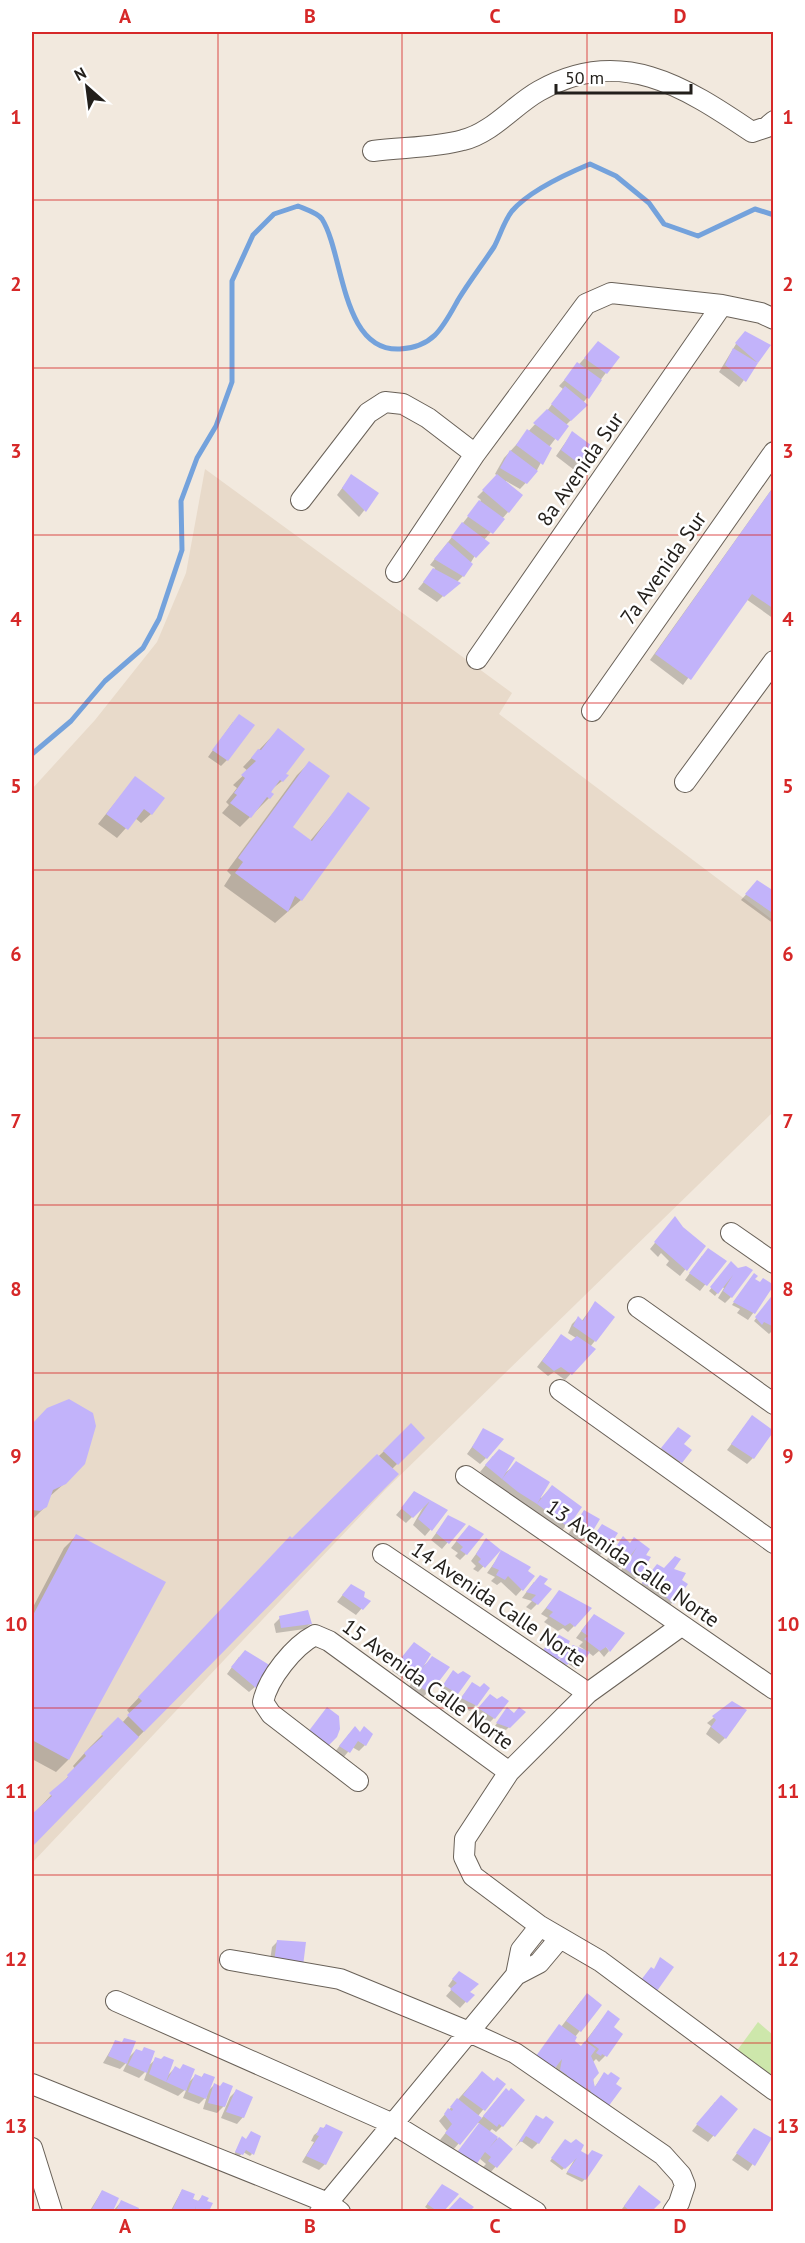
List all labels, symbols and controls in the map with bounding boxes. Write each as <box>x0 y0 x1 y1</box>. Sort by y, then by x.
text: A <box>119 3 132 29</box>
text: B <box>304 3 316 29</box>
text: C <box>489 3 501 29</box>
text: D <box>674 3 687 29</box>
north arrow <box>57 57 117 117</box>
scale bar <box>556 57 691 95</box>
text: N <box>71 62 89 85</box>
text: 50 m <box>565 66 604 89</box>
text: 1 <box>10 104 22 130</box>
text: 1 <box>782 104 794 130</box>
text: 2 <box>10 271 22 297</box>
text: 2 <box>782 271 794 297</box>
street label: 8a Avenida Sur <box>531 407 629 531</box>
text: 3 <box>10 438 22 464</box>
text: 3 <box>782 438 794 464</box>
street label: 7a Avenida Sur <box>614 506 712 630</box>
text: 4 <box>10 606 22 632</box>
text: 4 <box>782 606 794 632</box>
text: 5 <box>10 773 22 799</box>
text: 5 <box>782 773 794 799</box>
text: 6 <box>10 941 22 967</box>
text: 6 <box>782 941 794 967</box>
text: 7 <box>10 1108 22 1134</box>
text: 7 <box>782 1108 794 1134</box>
text: 8 <box>10 1276 22 1302</box>
text: 8 <box>782 1276 794 1302</box>
text: 9 <box>10 1443 22 1469</box>
text: 9 <box>782 1443 794 1469</box>
street label: 13 Avenida Calle Norte <box>541 1493 725 1633</box>
street label: 14 Avenida Calle Norte <box>406 1535 592 1673</box>
text: 10 <box>5 1611 27 1637</box>
text: 10 <box>777 1611 799 1637</box>
street label: 15 Avenida Calle Norte <box>337 1613 519 1755</box>
text: 11 <box>5 1778 27 1804</box>
text: 11 <box>777 1778 799 1804</box>
text: 12 <box>5 1946 27 1972</box>
text: 12 <box>777 1946 799 1972</box>
text: 13 <box>5 2113 27 2139</box>
text: 13 <box>777 2113 799 2139</box>
text: A <box>119 2213 132 2239</box>
text: B <box>304 2213 316 2239</box>
text: C <box>489 2213 501 2239</box>
text: D <box>674 2213 687 2239</box>

